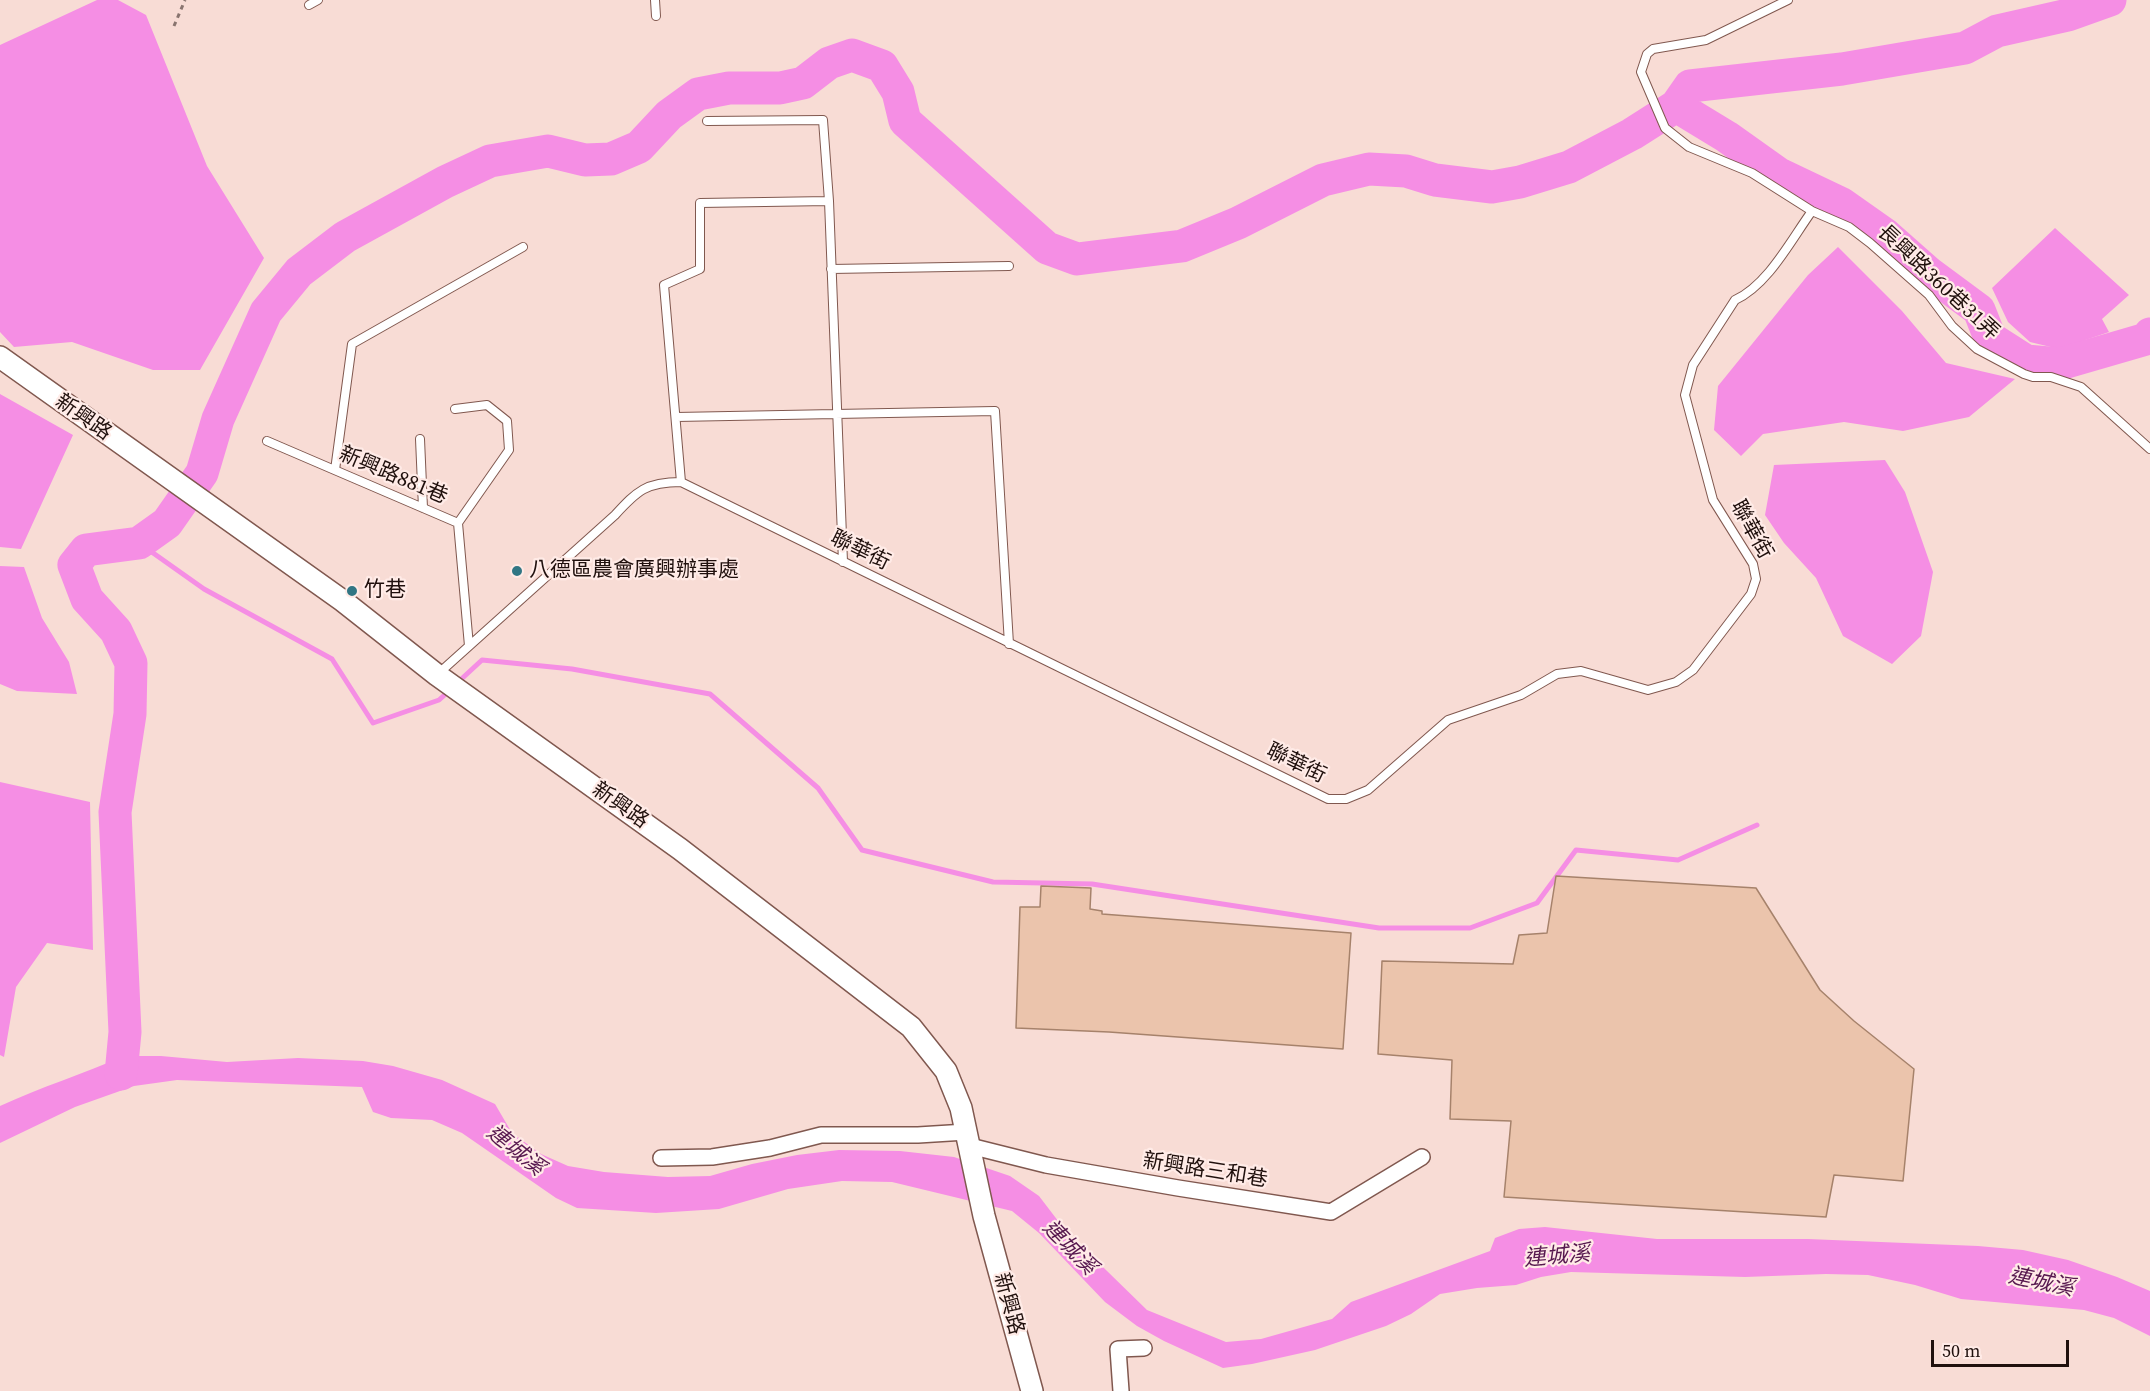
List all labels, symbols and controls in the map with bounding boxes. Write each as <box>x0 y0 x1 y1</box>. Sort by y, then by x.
street label: 長興路360巷31弄 <box>1872 220 2004 346</box>
street label: 新興路 <box>50 390 116 446</box>
street label: 新興路881巷 <box>335 442 451 510</box>
street label: 聯華街 <box>1725 496 1777 564</box>
street label: 聯華街 <box>826 526 894 576</box>
place label: 八德區農會廣興辦事處 <box>529 558 739 584</box>
marker: 八德區農會廣興辦事處 <box>510 564 524 578</box>
place label: 竹巷 <box>364 578 406 604</box>
marker: 竹巷 <box>345 584 359 598</box>
street label: 聯華街 <box>1262 739 1330 789</box>
street label: 新興路 <box>587 778 653 834</box>
water label: 連城溪 <box>481 1120 549 1182</box>
street label: 新興路三和巷 <box>1141 1149 1269 1193</box>
water label: 連城溪 <box>1037 1215 1101 1281</box>
water label: 連城溪 <box>1523 1241 1591 1273</box>
water label: 連城溪 <box>2006 1263 2076 1303</box>
street label: 新興路 <box>988 1270 1028 1338</box>
scale bar <box>1934 1328 2072 1366</box>
text: 50 m <box>1942 1338 1980 1363</box>

